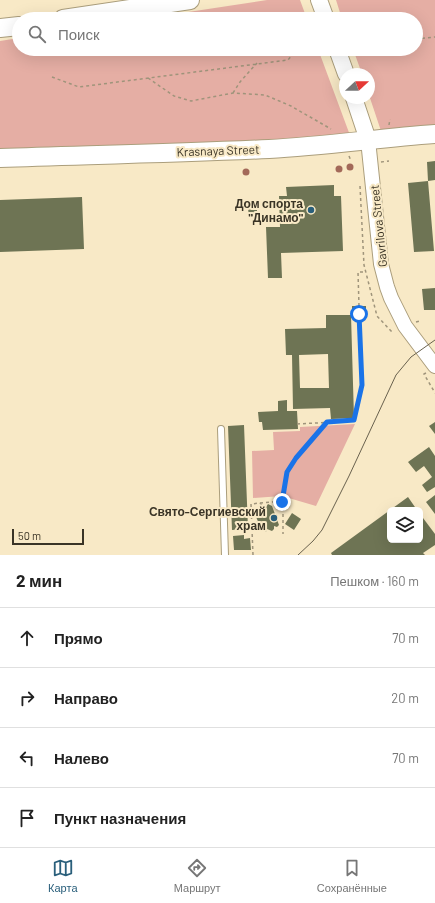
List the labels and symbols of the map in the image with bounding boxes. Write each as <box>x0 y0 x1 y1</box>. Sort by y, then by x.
north arrow <box>339 68 375 104</box>
street label: Krasnaya Street <box>176 142 260 158</box>
street label: Gavrilova Street <box>367 184 389 268</box>
place label: Дом спорта "Динамо" <box>235 196 304 225</box>
marker: Дом спорта "Динамо" <box>306 205 316 215</box>
route start <box>350 305 368 323</box>
route end <box>273 493 291 511</box>
place label: Свято-Сергиевский храм <box>149 504 266 533</box>
marker: Свято-Сергиевский храм <box>269 513 279 523</box>
scale bar <box>12 527 84 546</box>

